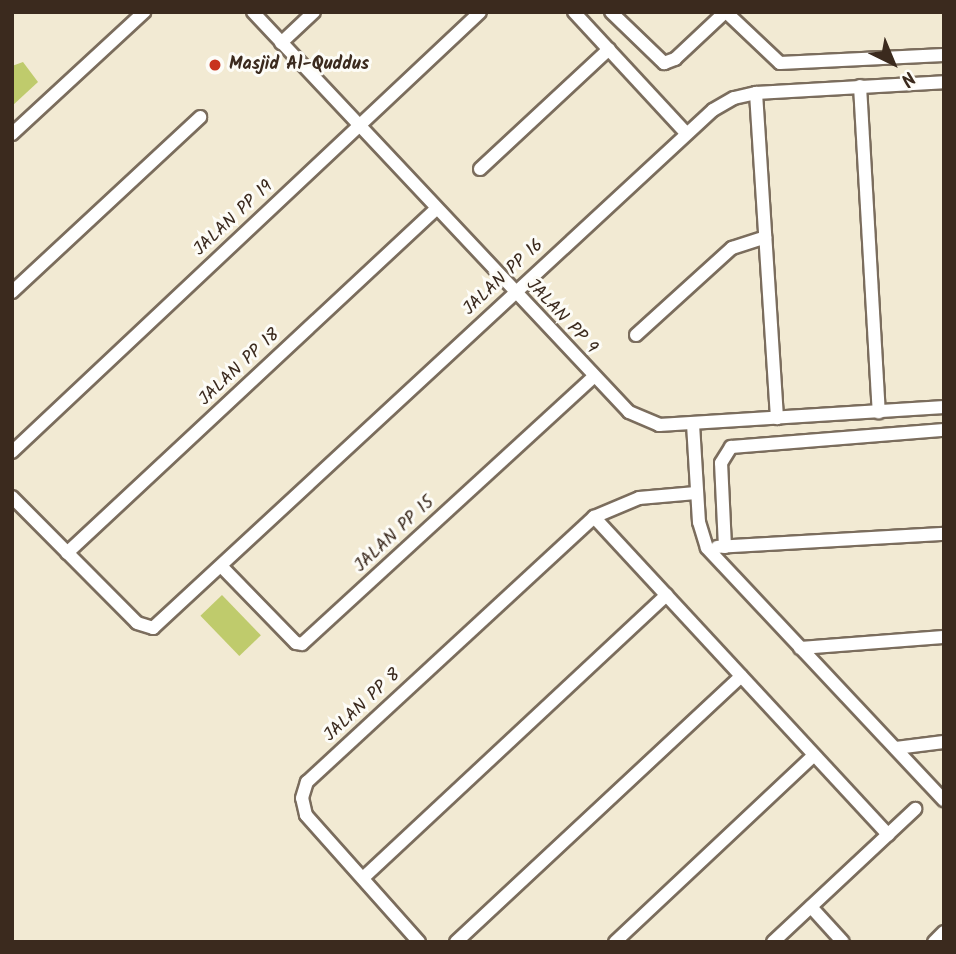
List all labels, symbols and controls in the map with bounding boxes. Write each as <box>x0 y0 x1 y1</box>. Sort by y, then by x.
north arrow <box>858 28 928 98</box>
place label: Masjid Al-Quddus <box>229 54 369 76</box>
marker: Masjid Al-Quddus <box>207 57 223 73</box>
text: N <box>893 63 922 93</box>
street label: JALAN PP 19 <box>190 177 278 261</box>
street label: JALAN PP 16 <box>459 235 549 321</box>
street label: JALAN PP 9 <box>521 275 601 359</box>
street label: JALAN PP 18 <box>195 325 285 411</box>
street label: JALAN PP 15 <box>350 492 440 578</box>
street label: JALAN PP 8 <box>320 665 406 747</box>

